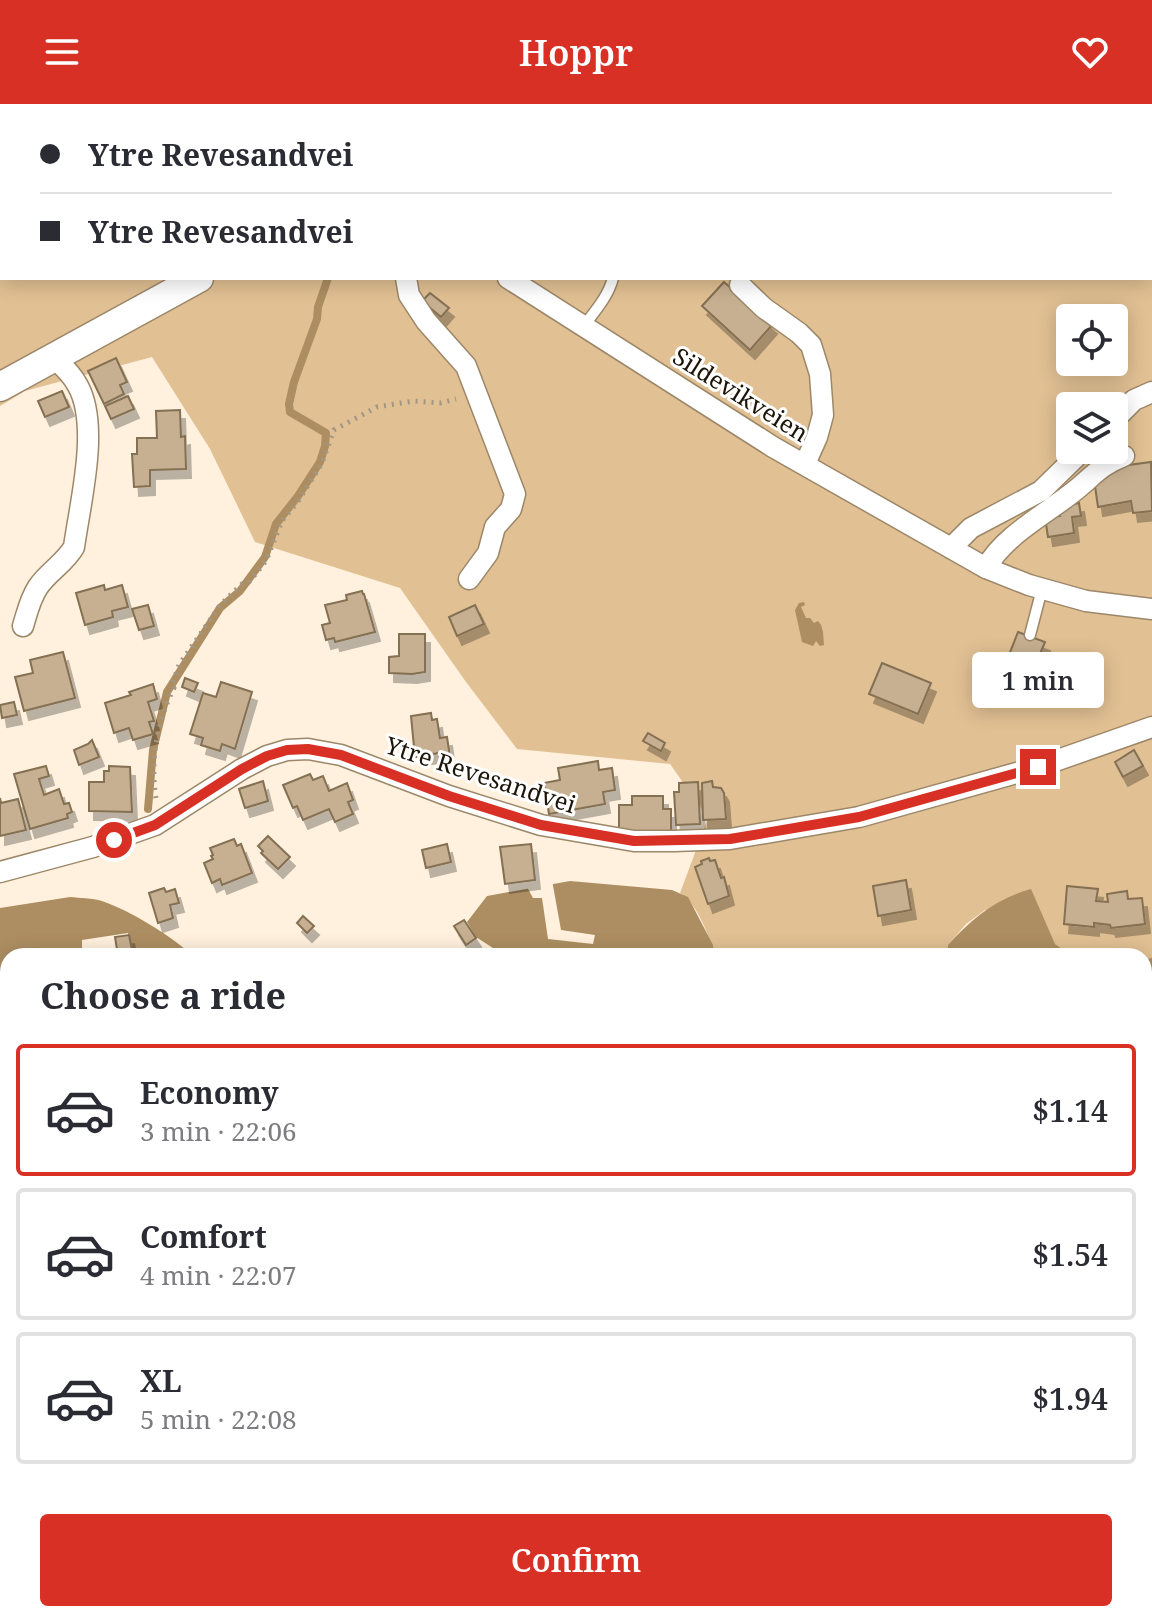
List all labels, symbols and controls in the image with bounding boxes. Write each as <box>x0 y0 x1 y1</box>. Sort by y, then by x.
text: Hoppr <box>519 28 633 77</box>
icon: menu <box>40 30 84 74</box>
icon: heart <box>1068 30 1112 74</box>
text: Ytre Revesandvei <box>88 134 353 175</box>
text: Ytre Revesandvei <box>88 211 353 252</box>
map controls <box>1056 304 1128 464</box>
button: locate <box>1056 304 1128 376</box>
street label: Sildevikveien <box>667 339 815 449</box>
button: layers <box>1056 392 1128 464</box>
callout: 1 min <box>972 651 1104 707</box>
text: 1 min <box>1002 662 1074 698</box>
street label: Ytre Revesandvei <box>381 727 581 820</box>
route end <box>1020 749 1056 785</box>
route start <box>96 822 132 858</box>
text: Choose a ride <box>40 971 286 1020</box>
text: Economy <box>140 1072 279 1113</box>
icon: car <box>44 1074 116 1146</box>
text: $1.14 <box>1032 1090 1108 1131</box>
text: 3 min · 22:06 <box>140 1113 297 1149</box>
text: Comfort <box>140 1216 267 1257</box>
icon: car <box>44 1218 116 1290</box>
text: $1.54 <box>1032 1234 1108 1275</box>
text: 4 min · 22:07 <box>140 1257 297 1293</box>
text: XL <box>140 1360 182 1401</box>
icon: car <box>44 1362 116 1434</box>
text: $1.94 <box>1032 1378 1108 1419</box>
text: 5 min · 22:08 <box>140 1401 297 1437</box>
button: Confirm <box>40 1514 1112 1606</box>

